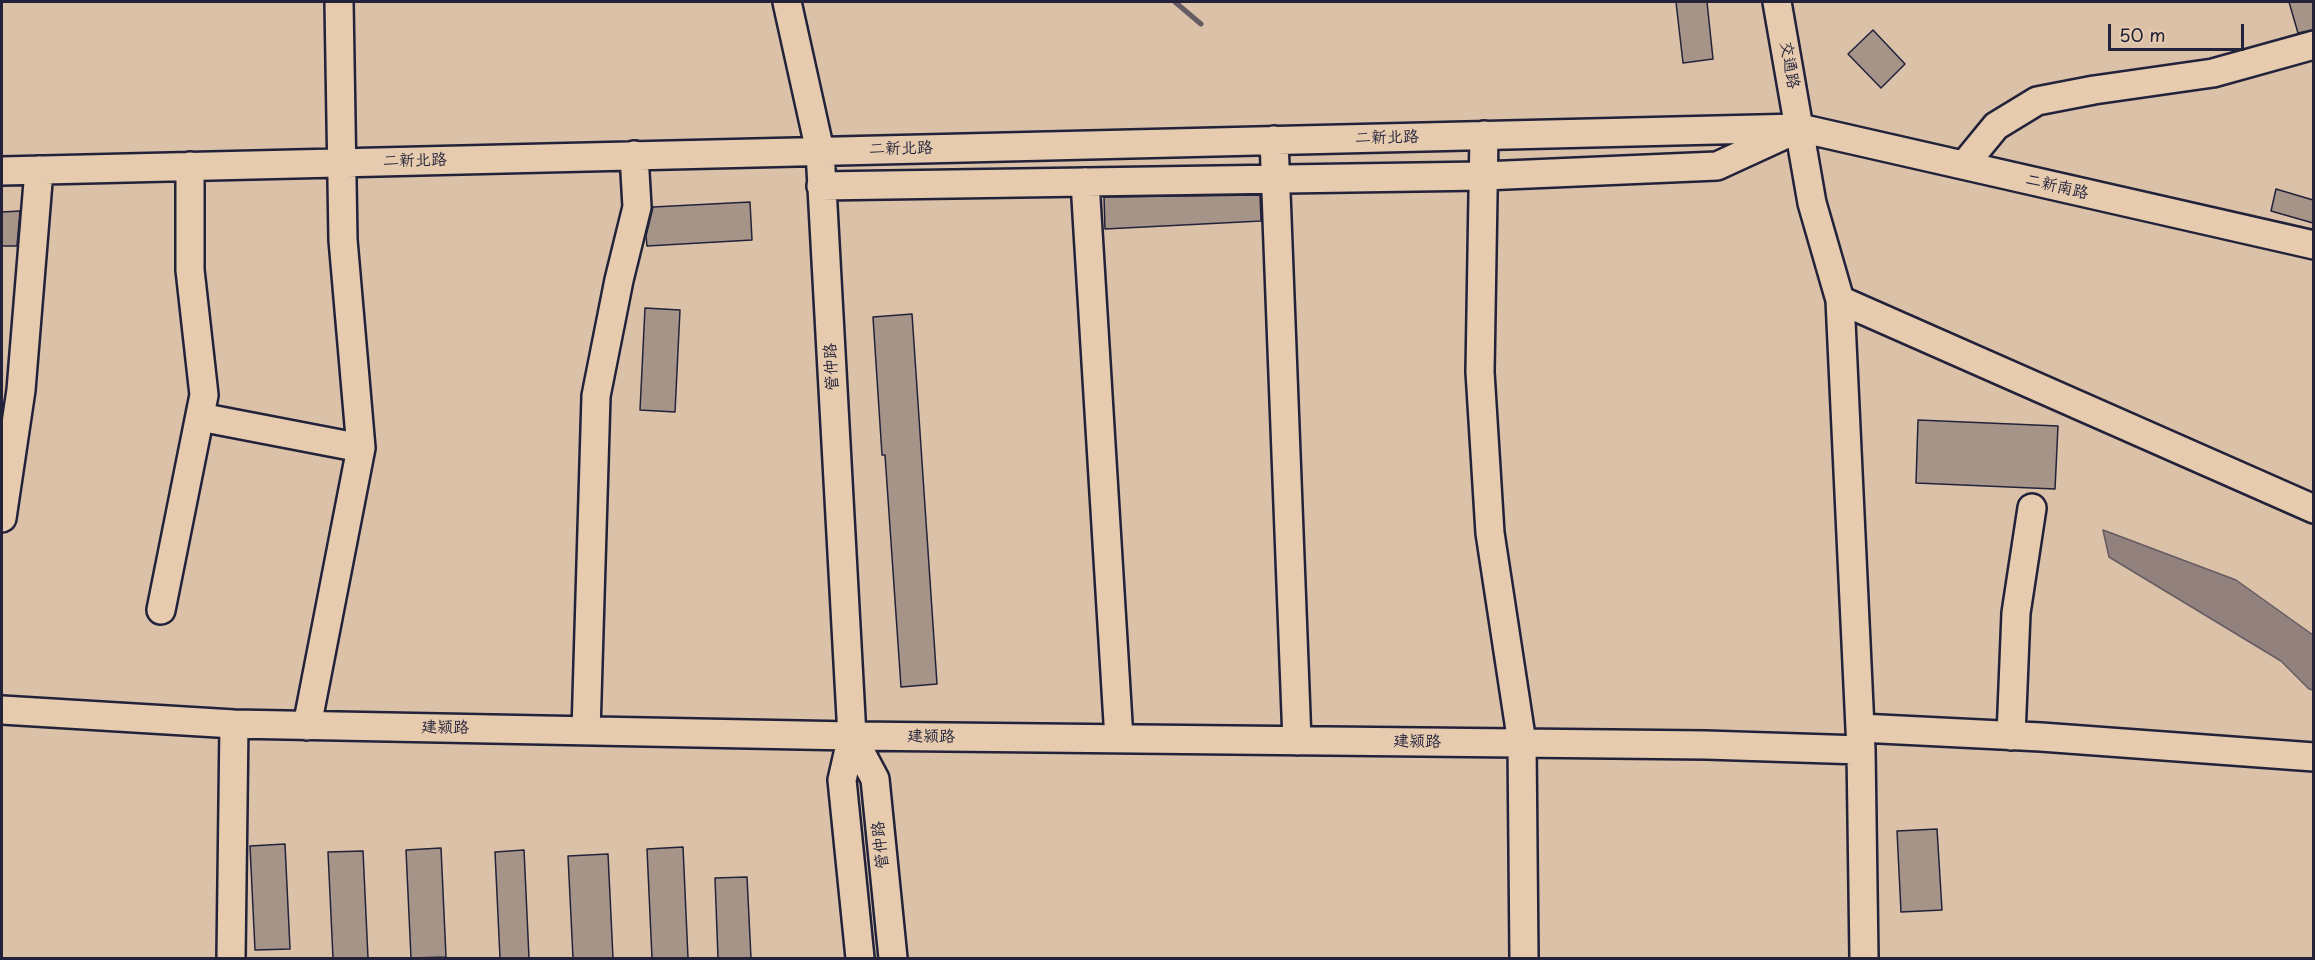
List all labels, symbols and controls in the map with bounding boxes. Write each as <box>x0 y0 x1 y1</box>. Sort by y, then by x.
scale bar <box>2111 12 2248 50</box>
text: 50 m <box>2119 21 2166 48</box>
street label: 交通路 <box>1775 40 1803 90</box>
street label: 二新北路 <box>1355 128 1419 148</box>
street label: 二新北路 <box>869 139 933 159</box>
street label: 二新北路 <box>383 151 447 171</box>
street label: 二新南路 <box>2024 170 2090 204</box>
street label: 管仲路 <box>821 343 843 391</box>
street label: 建颍路 <box>421 718 469 738</box>
street label: 建颍路 <box>907 727 955 747</box>
street label: 建颍路 <box>1393 732 1441 752</box>
street label: 管仲路 <box>869 820 893 870</box>

